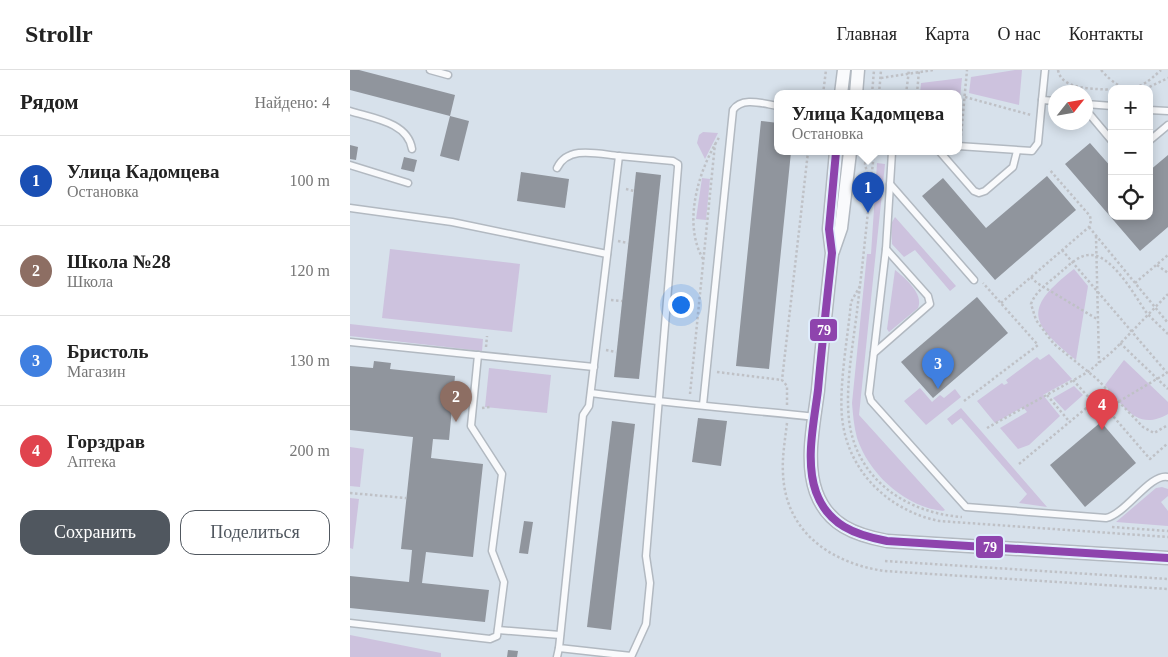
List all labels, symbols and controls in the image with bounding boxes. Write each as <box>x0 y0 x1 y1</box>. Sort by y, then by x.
text: Strollr <box>25 21 93 47</box>
text: Главная <box>837 24 897 44</box>
text: Карта <box>925 24 970 44</box>
text: О нас <box>998 24 1041 44</box>
text: Контакты <box>1069 24 1143 44</box>
north arrow <box>1048 85 1093 130</box>
map controls <box>1108 85 1153 220</box>
button: + <box>1108 85 1153 130</box>
text: Рядом <box>20 90 79 114</box>
popup <box>774 90 962 155</box>
text: Найдено: 4 <box>255 94 330 111</box>
text: Улица Кадомцева <box>792 103 944 124</box>
text: Остановка <box>792 125 863 142</box>
button: − <box>1108 130 1153 175</box>
text: Улица Кадомцева <box>67 161 219 182</box>
text: 1 <box>32 172 40 189</box>
text: 100 m <box>290 172 330 189</box>
pin: 1 <box>852 172 884 213</box>
button: locate <box>1108 175 1153 220</box>
text: Остановка <box>67 183 139 200</box>
text: Школа №28 <box>67 251 171 272</box>
text: 2 <box>32 262 40 279</box>
text: 120 m <box>290 262 330 279</box>
text: Школа <box>67 273 113 290</box>
your location <box>668 292 694 318</box>
line badge: 79 <box>809 318 838 342</box>
text: 79 <box>817 323 831 338</box>
text: Бристоль <box>67 341 149 362</box>
pin: 3 <box>922 348 954 389</box>
text: 3 <box>32 352 40 369</box>
text: 130 m <box>290 352 330 369</box>
text: Магазин <box>67 363 125 380</box>
pin: 2 <box>440 381 472 422</box>
pin: 4 <box>1086 389 1118 430</box>
text: Горздрав <box>67 431 145 452</box>
text: 4 <box>32 442 40 459</box>
text: 200 m <box>290 442 330 459</box>
text: Аптека <box>67 453 116 470</box>
button: Сохранить <box>20 510 170 555</box>
button: Поделиться <box>180 510 330 555</box>
line badge: 79 <box>975 535 1004 559</box>
text: 79 <box>983 540 997 555</box>

